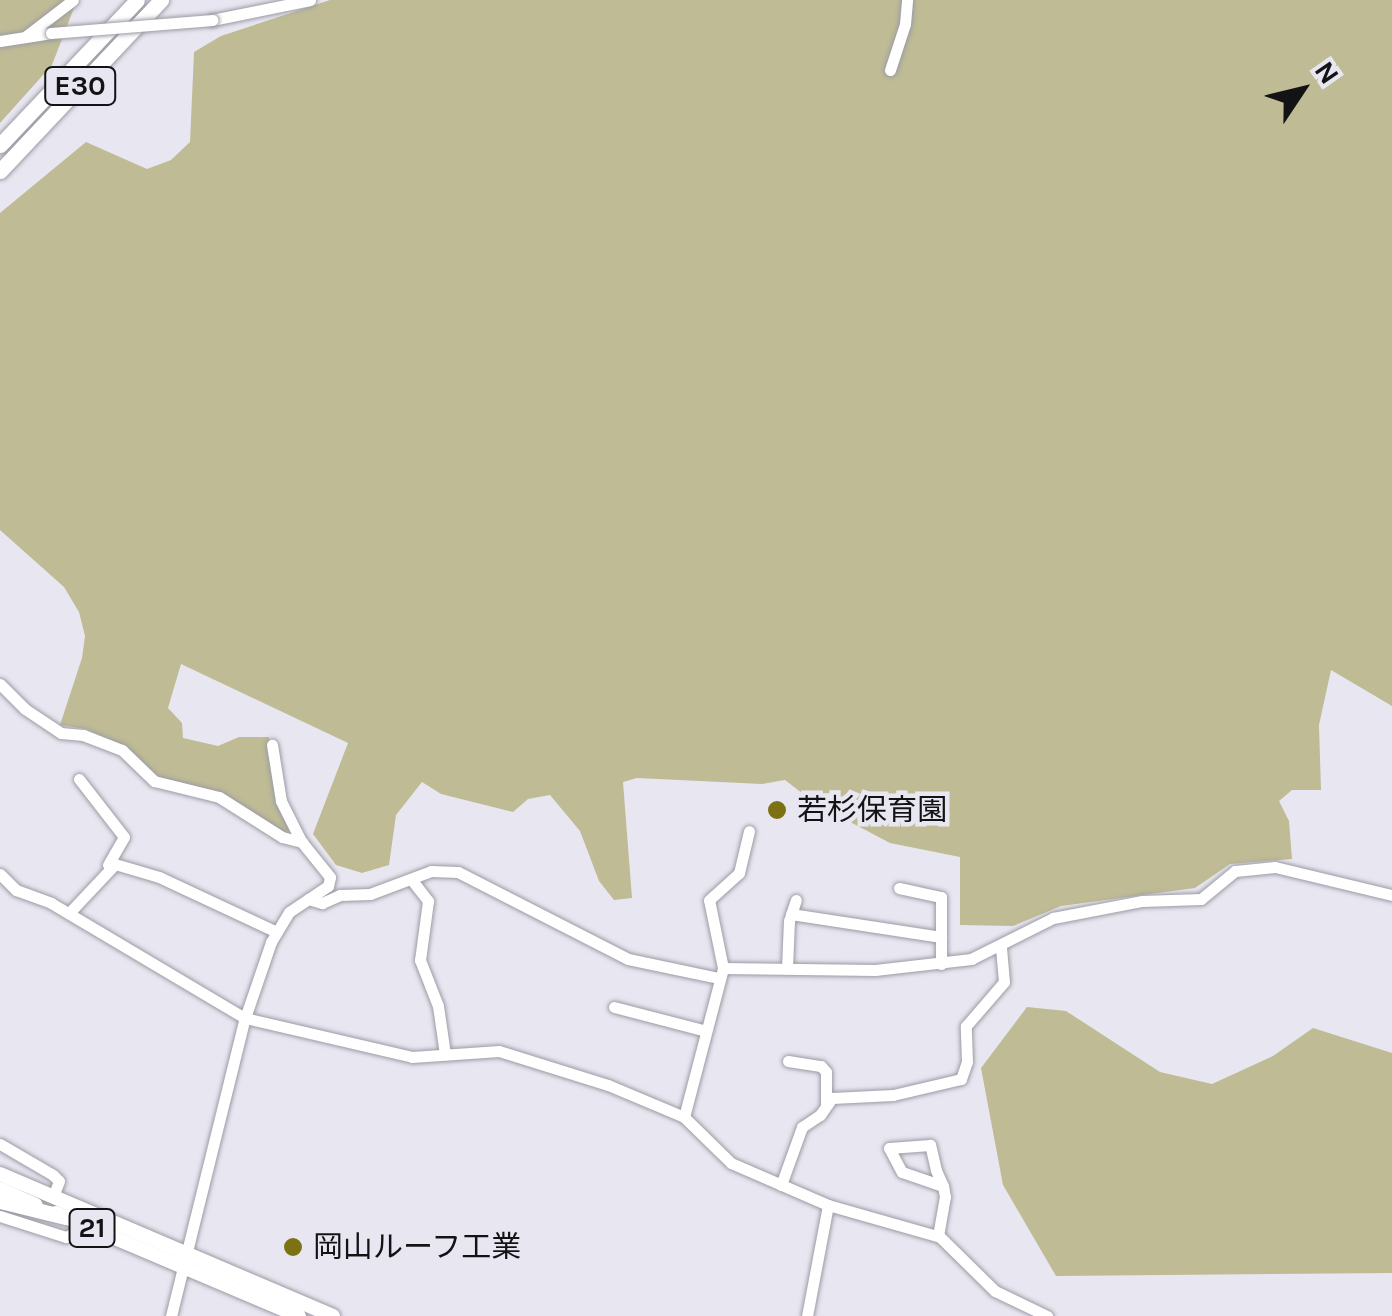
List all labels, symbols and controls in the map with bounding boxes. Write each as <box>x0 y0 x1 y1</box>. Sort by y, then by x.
north arrow <box>1252 40 1352 140</box>
text: N <box>1308 55 1346 90</box>
road number: E30 <box>42 63 118 109</box>
place label: 若杉保育園 <box>797 792 947 828</box>
marker: 若杉保育園 <box>766 799 788 821</box>
road number: 21 <box>67 1205 117 1251</box>
place label: 岡山ルーフ工業 <box>313 1229 523 1265</box>
marker: 岡山ルーフ工業 <box>282 1236 304 1258</box>

